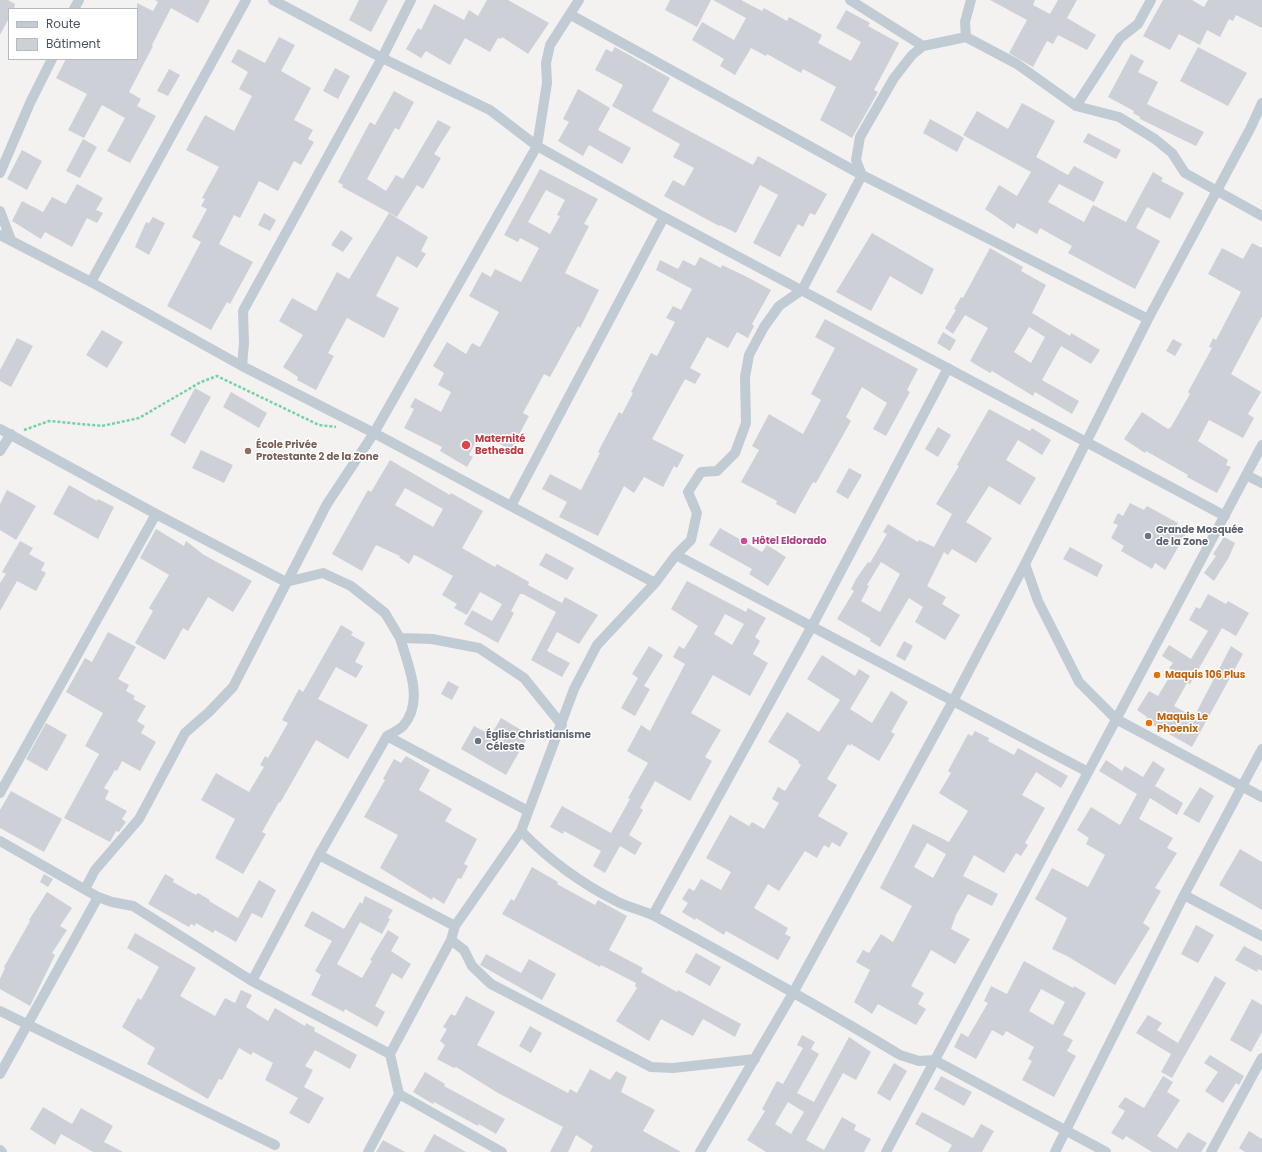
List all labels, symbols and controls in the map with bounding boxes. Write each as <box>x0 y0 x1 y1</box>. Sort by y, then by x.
legend <box>8 8 138 60</box>
text: Route <box>46 15 80 32</box>
text: Bâtiment <box>46 35 101 52</box>
place label: Maternité Bethesda <box>475 433 525 456</box>
place label: École Privée Protestante 2 de la Zone <box>256 439 379 462</box>
marker: Maternité Bethesda <box>460 439 472 451</box>
marker: École Privée Protestante 2 de la Zone <box>243 446 253 456</box>
place label: Grande Mosquée de la Zone <box>1156 524 1243 548</box>
marker: Grande Mosquée de la Zone <box>1143 531 1153 541</box>
place label: Hôtel Eldorado <box>752 535 827 547</box>
marker: Hôtel Eldorado <box>739 536 749 546</box>
place label: Maquis 106 Plus <box>1165 669 1245 681</box>
marker: Maquis 106 Plus <box>1152 670 1162 680</box>
place label: Maquis Le Phoenix <box>1157 711 1208 734</box>
marker: Maquis Le Phoenix <box>1144 718 1154 728</box>
place label: Église Christianisme Céleste <box>486 729 591 752</box>
marker: Église Christianisme Céleste <box>473 736 483 746</box>

